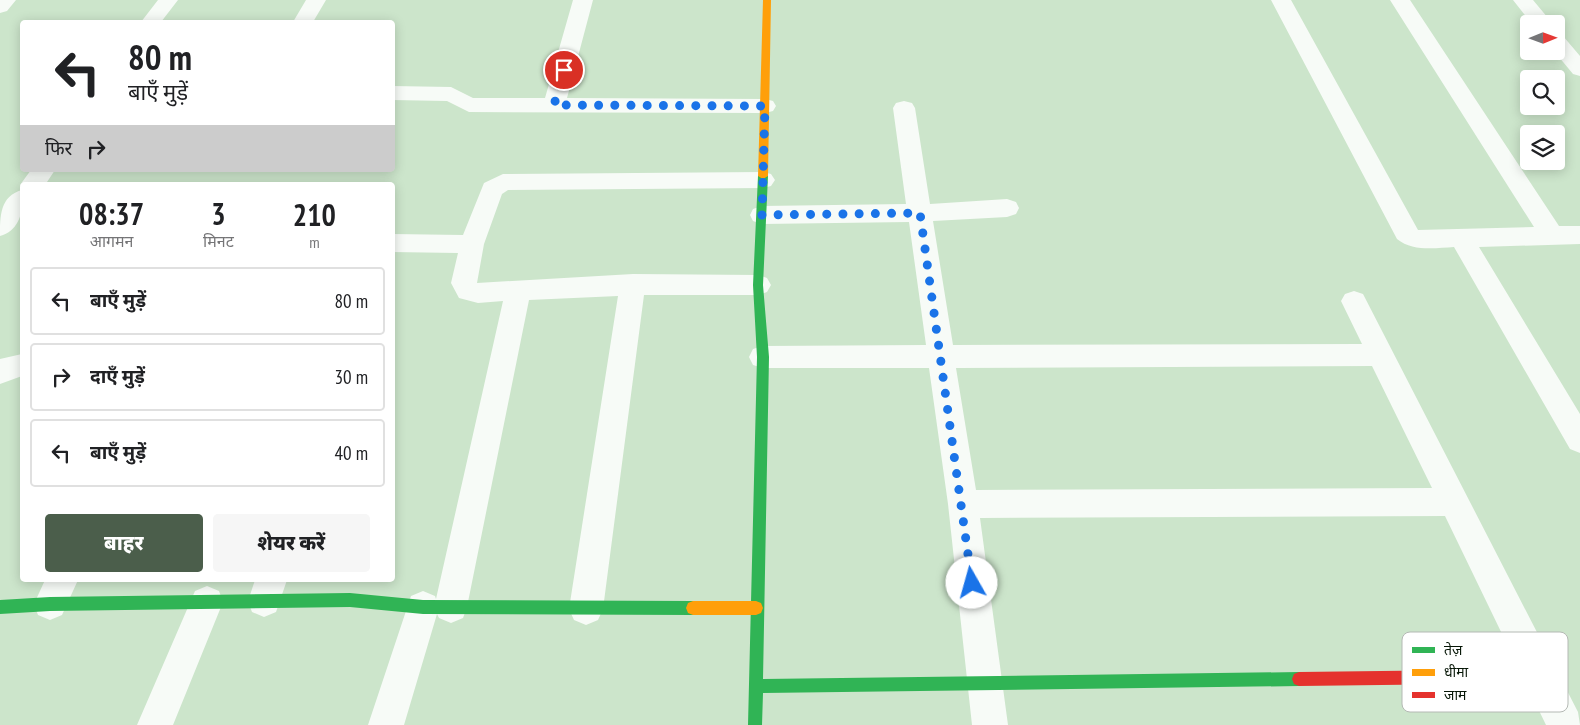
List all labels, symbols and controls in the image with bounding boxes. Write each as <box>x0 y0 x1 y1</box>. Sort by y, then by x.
north arrow <box>1520 15 1565 60</box>
map controls <box>1520 15 1565 170</box>
text: 80 m <box>128 34 192 80</box>
icon: left <box>45 40 110 105</box>
pin <box>543 49 585 91</box>
icon: arrive <box>550 56 578 84</box>
button: search <box>1520 70 1565 115</box>
text: बाएँ मुड़ें <box>128 78 188 106</box>
button: layers <box>1520 125 1565 170</box>
icon: right <box>82 135 110 163</box>
text: फिर <box>45 136 72 160</box>
text: 08:37 <box>79 194 144 233</box>
text: 3 <box>211 194 226 233</box>
text: 210 <box>293 195 336 234</box>
text: आगमन <box>90 231 133 251</box>
text: मिनट <box>203 231 234 251</box>
text: m <box>309 232 320 252</box>
icon: left <box>47 287 75 315</box>
text: बाएँ मुड़ें <box>90 288 146 312</box>
text: 80 m <box>335 289 368 313</box>
icon: right <box>47 363 75 391</box>
text: दाएँ मुड़ें <box>90 364 145 388</box>
text: 30 m <box>335 365 368 389</box>
icon: left <box>47 439 75 467</box>
text: बाएँ मुड़ें <box>90 440 146 464</box>
text: 40 m <box>335 441 368 465</box>
button: बाहर <box>45 514 203 572</box>
button: शेयर करें <box>213 514 370 572</box>
position arrow <box>945 556 997 608</box>
legend <box>1402 632 1568 712</box>
text: तेज़ <box>1444 641 1463 659</box>
text: धीमा <box>1444 663 1469 681</box>
text: जाम <box>1444 686 1467 704</box>

